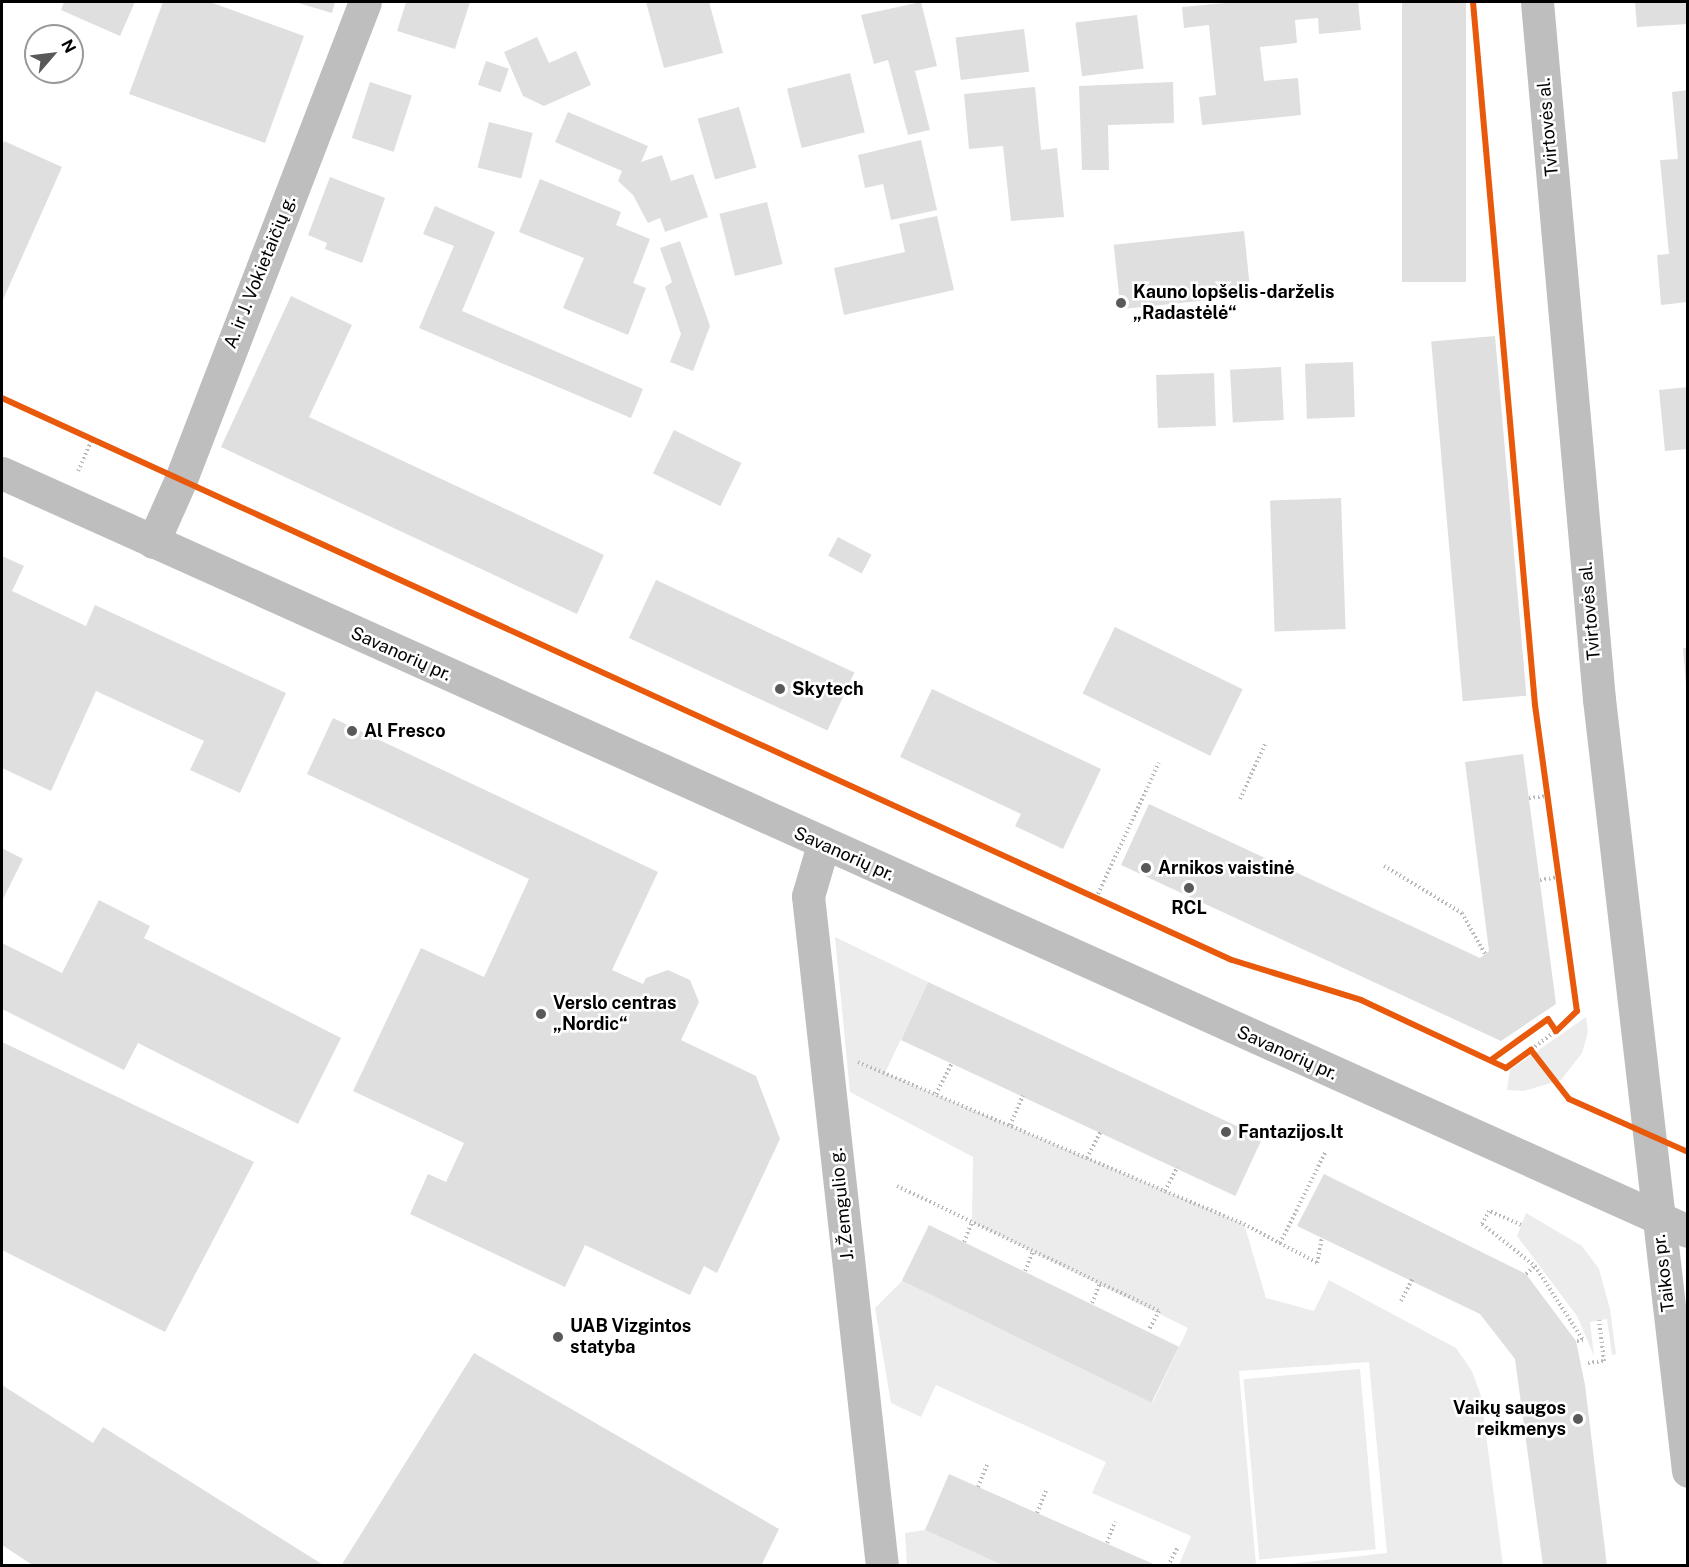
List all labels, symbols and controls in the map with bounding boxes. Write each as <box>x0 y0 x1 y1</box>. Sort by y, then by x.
north arrow <box>24 24 84 84</box>
text: N <box>57 36 80 56</box>
street label: Tvirtovės al. <box>1533 77 1563 177</box>
street label: A. ir J. Vokietaičių g. <box>219 192 301 352</box>
place label: Kauno lopšelis-darželis „Radastėlė“ <box>1133 282 1335 324</box>
marker: Kauno lopšelis-darželis „Radastėlė“ <box>1114 296 1128 310</box>
street label: Tvirtovės al. <box>1575 561 1605 661</box>
street label: Savanorių pr. <box>347 622 455 686</box>
place label: Skytech <box>792 678 864 700</box>
marker: Skytech <box>773 682 787 696</box>
place label: Al Fresco <box>364 720 446 742</box>
marker: Al Fresco <box>345 724 359 738</box>
street label: Savanorių pr. <box>790 822 898 886</box>
place label: Arnikos vaistinė <box>1158 857 1295 879</box>
marker: Arnikos vaistinė <box>1139 861 1153 875</box>
marker: RCL <box>1182 881 1196 895</box>
place label: RCL <box>1171 897 1207 919</box>
place label: Verslo centras „Nordic“ <box>553 993 677 1036</box>
marker: Verslo centras „Nordic“ <box>534 1007 548 1021</box>
street label: Savanorių pr. <box>1233 1021 1341 1085</box>
place label: Fantazijos.lt <box>1238 1121 1343 1143</box>
marker: Fantazijos.lt <box>1219 1125 1233 1139</box>
street label: J. Žemgulio g. <box>825 1147 859 1261</box>
street label: Taikos pr. <box>1649 1233 1679 1313</box>
place label: UAB Vizgintos statyba <box>570 1316 692 1358</box>
marker: UAB Vizgintos statyba <box>551 1330 565 1344</box>
place label: Vaikų saugos reikmenys <box>1453 1398 1566 1440</box>
marker: Vaikų saugos reikmenys <box>1571 1412 1585 1426</box>

